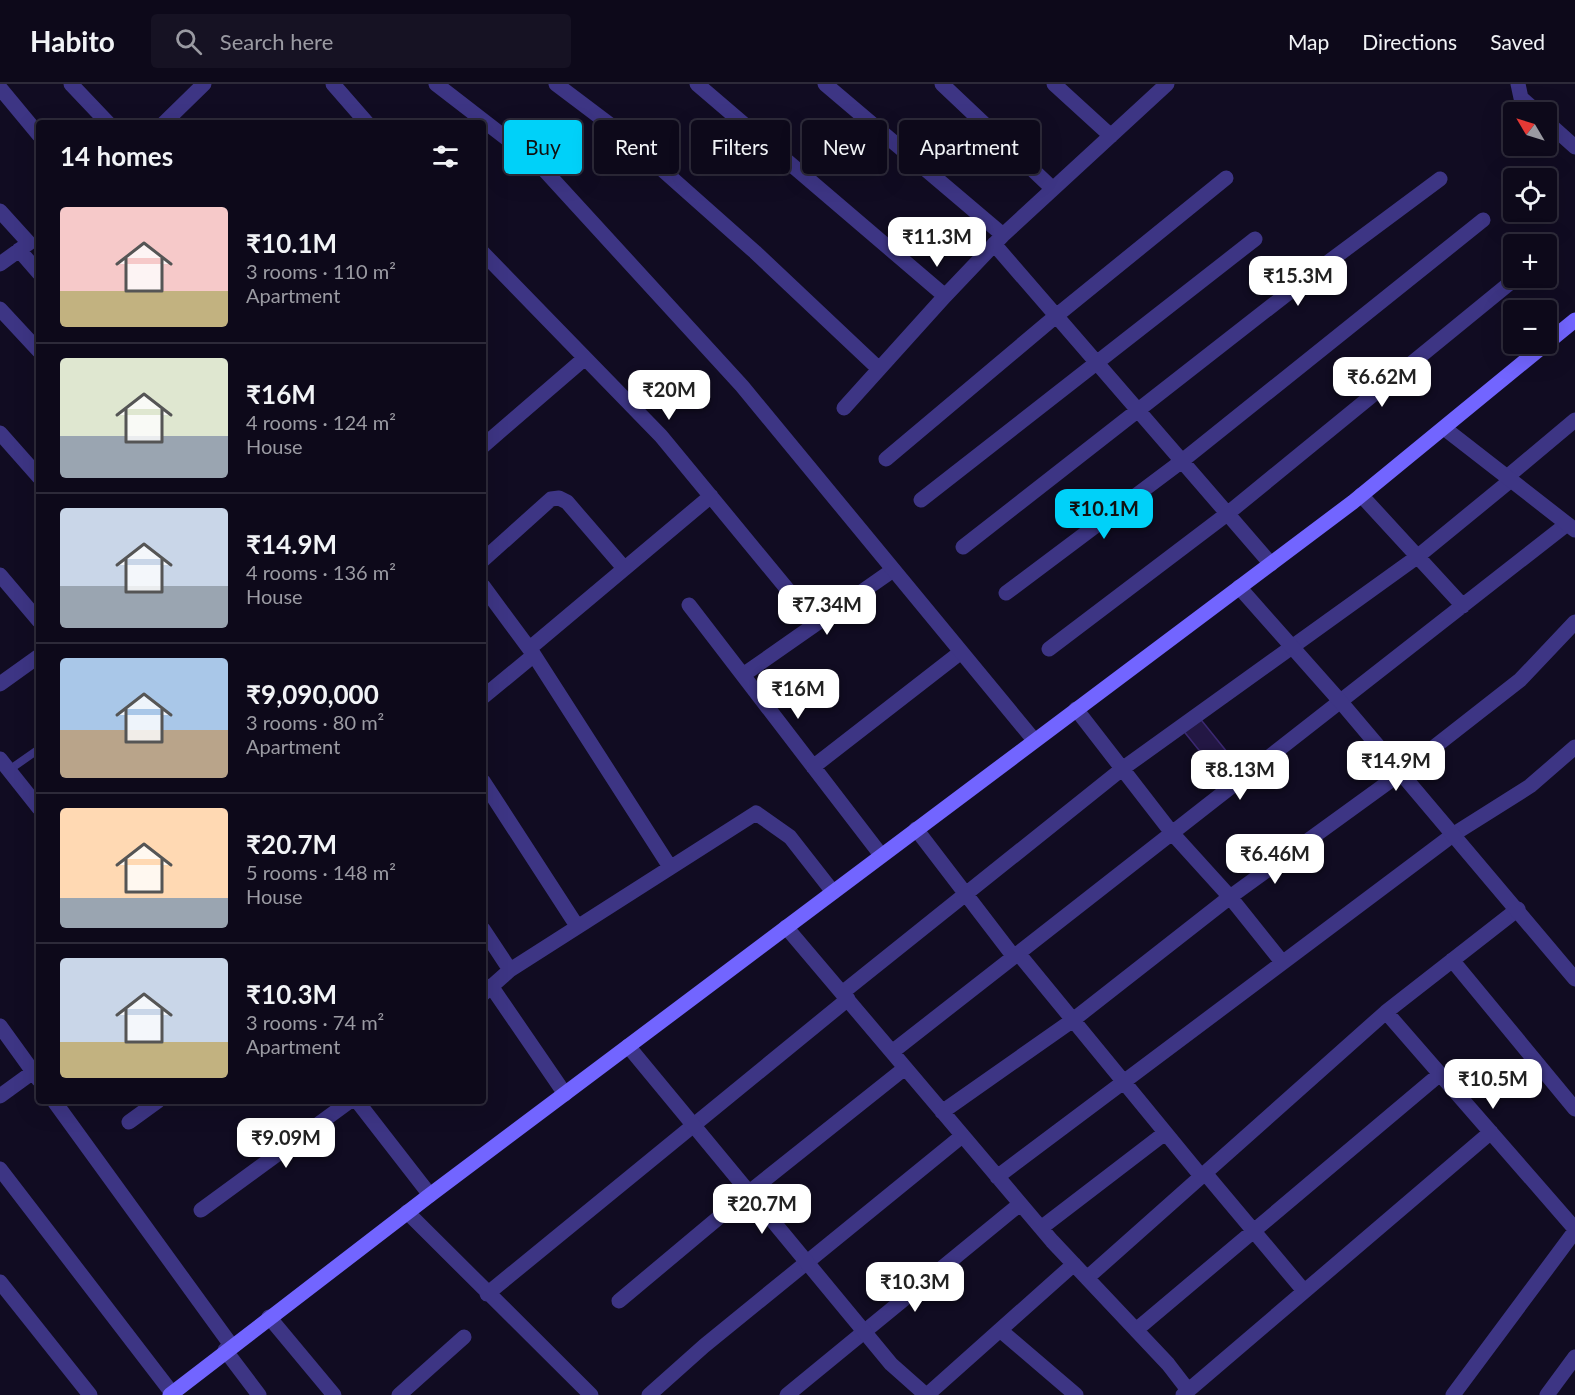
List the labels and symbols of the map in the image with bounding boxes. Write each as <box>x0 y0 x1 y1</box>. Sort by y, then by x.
north arrow <box>1503 102 1557 156</box>
pin: ₹11.3M <box>888 217 986 268</box>
pin: ₹15.3M <box>1249 256 1347 307</box>
pin: ₹6.62M <box>1333 357 1431 408</box>
pin: ₹20M <box>633 370 705 421</box>
pin: ₹10.1M <box>1055 489 1153 540</box>
pin: ₹7.34M <box>778 585 876 636</box>
pin: ₹16M <box>762 669 834 720</box>
pin: ₹14.9M <box>1347 741 1445 792</box>
pin: ₹8.13M <box>1191 750 1289 801</box>
pin: ₹6.46M <box>1226 834 1324 885</box>
pin: ₹10.5M <box>1444 1059 1542 1110</box>
pin: ₹9.09M <box>237 1118 335 1169</box>
pin: ₹20.7M <box>713 1184 811 1235</box>
pin: ₹10.3M <box>866 1262 964 1313</box>

